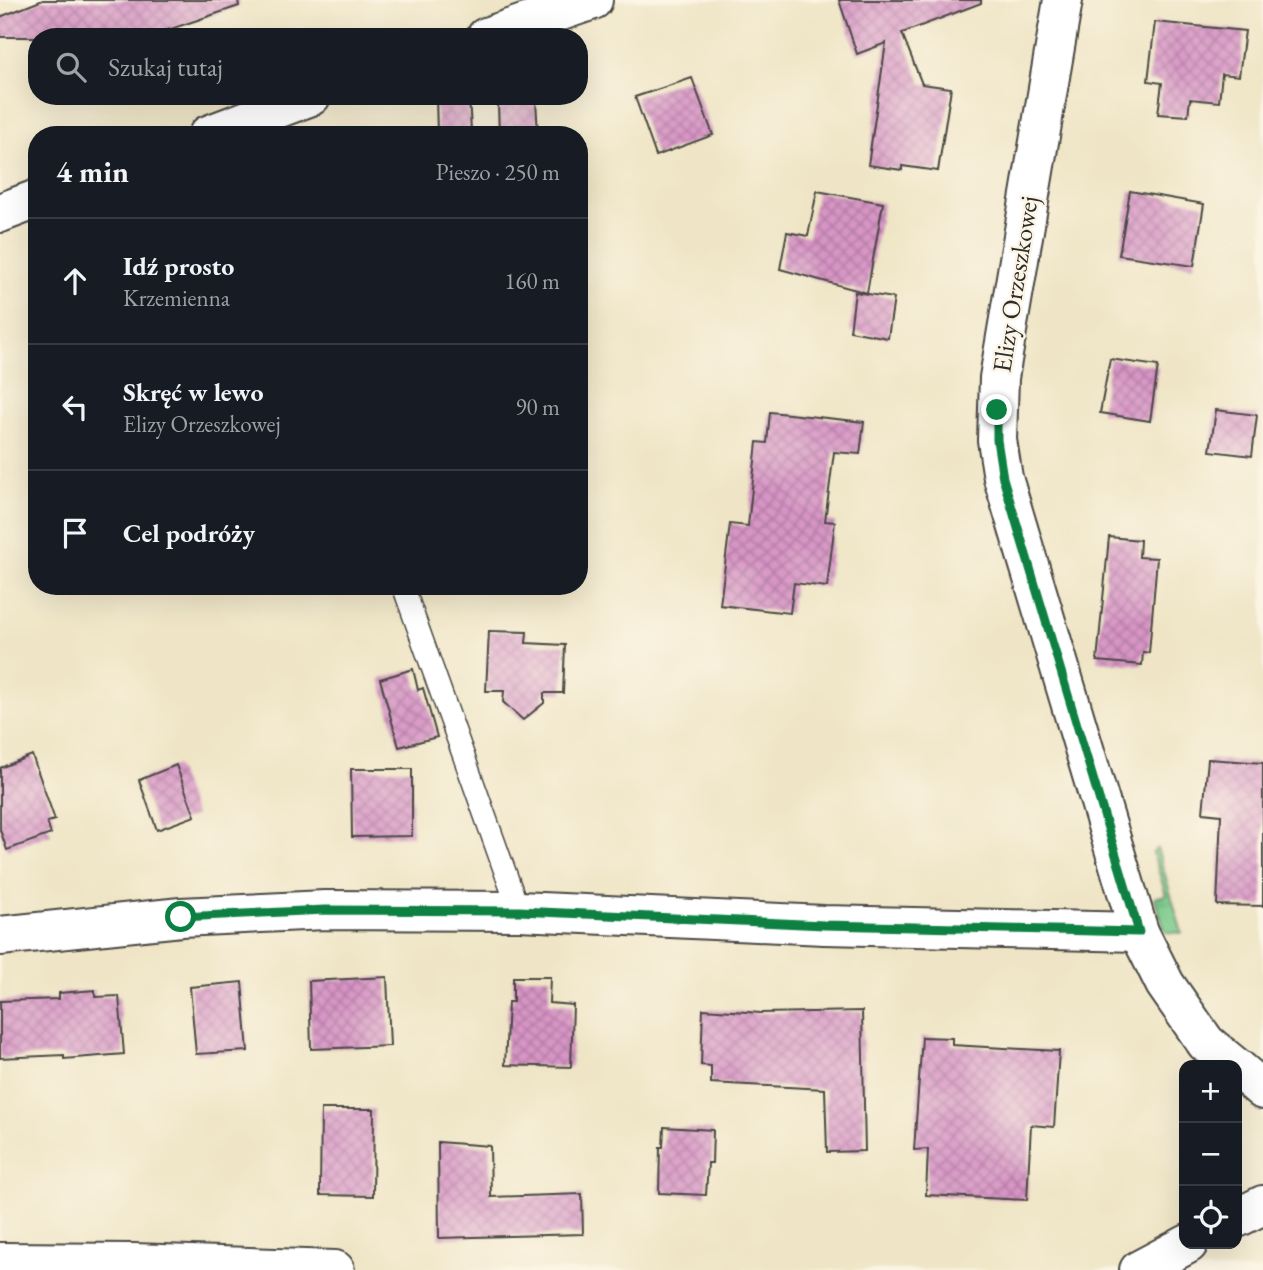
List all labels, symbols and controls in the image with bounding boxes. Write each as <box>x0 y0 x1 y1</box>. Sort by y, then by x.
search box <box>28 28 588 105</box>
icon: search <box>52 48 90 86</box>
text: Szukaj tutaj <box>108 50 223 84</box>
text: 4 min <box>56 152 129 191</box>
text: Pieszo · 250 m <box>436 157 560 187</box>
street label: Elizy Orzeszkowej <box>984 193 1046 375</box>
text: Idź prosto <box>123 249 234 283</box>
icon: ahead <box>56 262 94 300</box>
text: 160 m <box>504 266 560 296</box>
text: Krzemienna <box>123 283 230 313</box>
text: Skręć w lewo <box>123 375 264 409</box>
icon: left <box>56 388 94 426</box>
text: 90 m <box>515 392 560 422</box>
route end <box>981 394 1012 425</box>
text: Elizy Orzeszkowej <box>123 409 281 439</box>
icon: arrive <box>56 514 94 552</box>
text: Cel podróży <box>123 516 255 550</box>
route start <box>165 901 196 932</box>
map controls <box>1179 1060 1242 1249</box>
button: + <box>1179 1060 1242 1123</box>
button: − <box>1179 1123 1242 1186</box>
button: locate <box>1179 1186 1242 1249</box>

